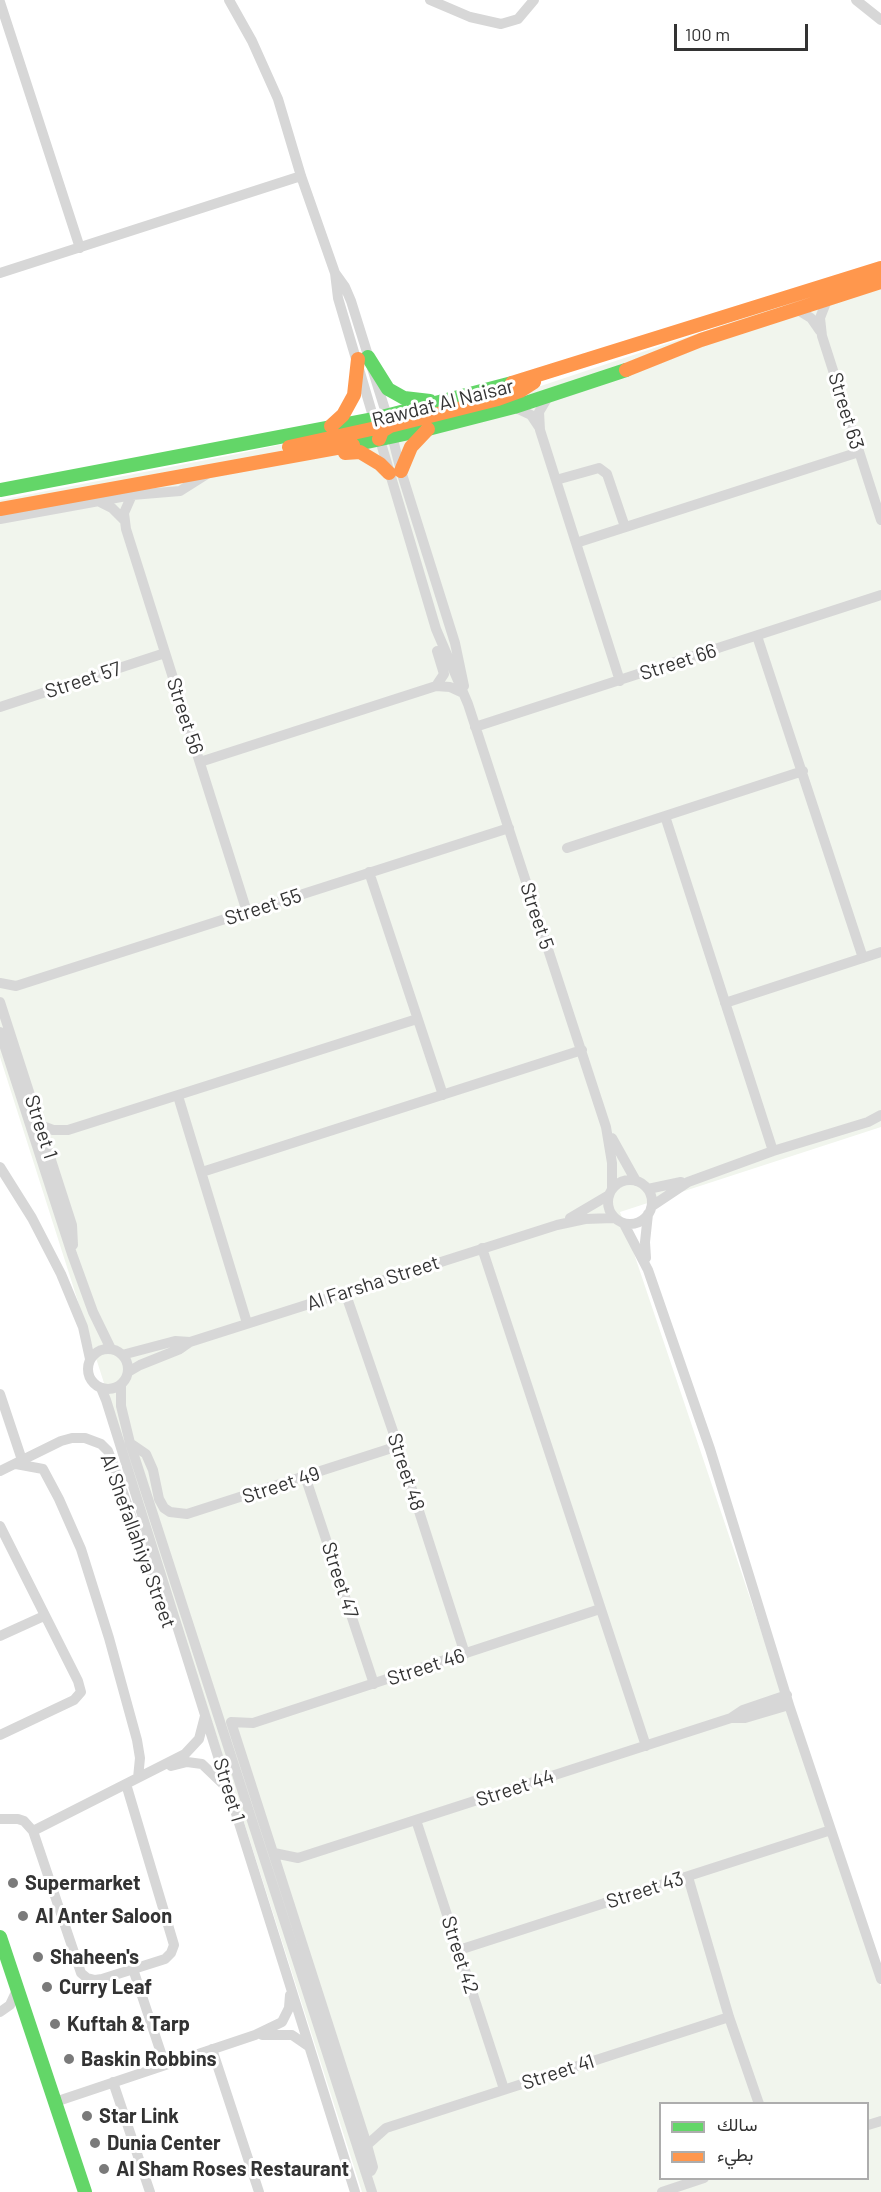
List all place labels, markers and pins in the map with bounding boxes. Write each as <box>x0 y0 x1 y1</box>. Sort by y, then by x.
place label: Supermarket <box>25 1871 141 1895</box>
marker: Supermarket <box>6 1876 20 1890</box>
place label: Al Anter Saloon <box>35 1904 172 1928</box>
marker: Al Anter Saloon <box>16 1909 30 1923</box>
place label: Shaheen's <box>50 1945 139 1969</box>
marker: Shaheen's <box>31 1950 45 1964</box>
place label: Curry Leaf <box>59 1975 152 1999</box>
marker: Curry Leaf <box>40 1980 54 1994</box>
place label: Kuftah & Tarp <box>67 2012 190 2036</box>
marker: Kuftah & Tarp <box>48 2017 62 2031</box>
place label: Baskin Robbins <box>81 2047 217 2071</box>
marker: Baskin Robbins <box>62 2052 76 2066</box>
place label: Star Link <box>99 2104 179 2128</box>
marker: Star Link <box>80 2109 94 2123</box>
place label: Dunia Center <box>107 2131 221 2155</box>
marker: Dunia Center <box>88 2136 102 2150</box>
place label: Al Sham Roses Restaurant <box>116 2157 349 2181</box>
marker: Al Sham Roses Restaurant <box>97 2162 111 2176</box>

